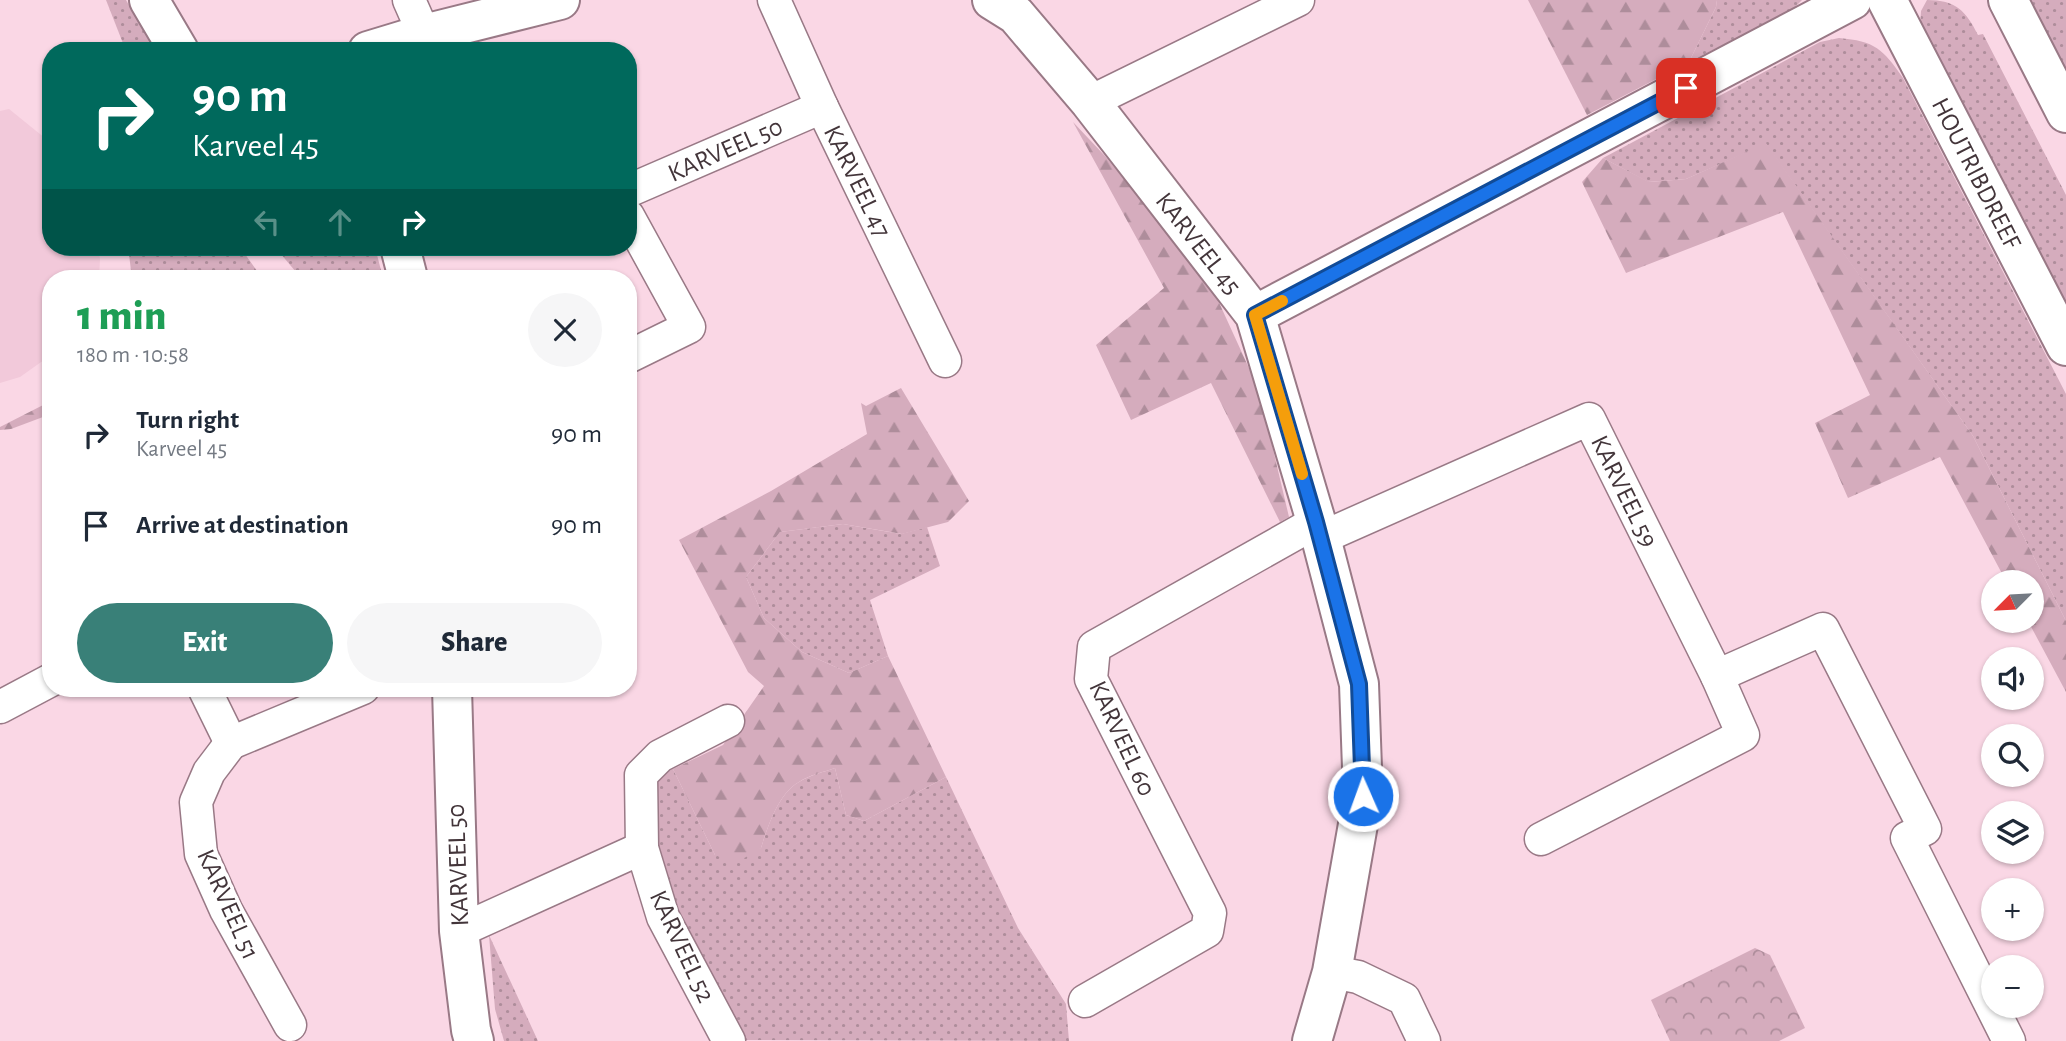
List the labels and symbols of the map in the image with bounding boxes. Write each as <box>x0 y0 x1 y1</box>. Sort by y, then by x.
pin <box>1656 58 1716 118</box>
street label: HOUTRIBDREEF <box>1927 94 2026 254</box>
street label: KARVEEL 50 <box>664 113 787 187</box>
street label: KARVEEL 47 <box>819 121 895 242</box>
street label: KARVEEL 45 <box>1151 188 1246 299</box>
street label: KARVEEL 59 <box>1586 431 1662 552</box>
north arrow <box>1981 570 2044 634</box>
street label: KARVEEL 60 <box>1084 677 1160 800</box>
position arrow <box>1326 759 1400 833</box>
street label: KARVEEL 50 <box>443 803 473 927</box>
street label: KARVEEL 51 <box>192 845 264 963</box>
street label: KARVEEL 52 <box>645 886 719 1007</box>

